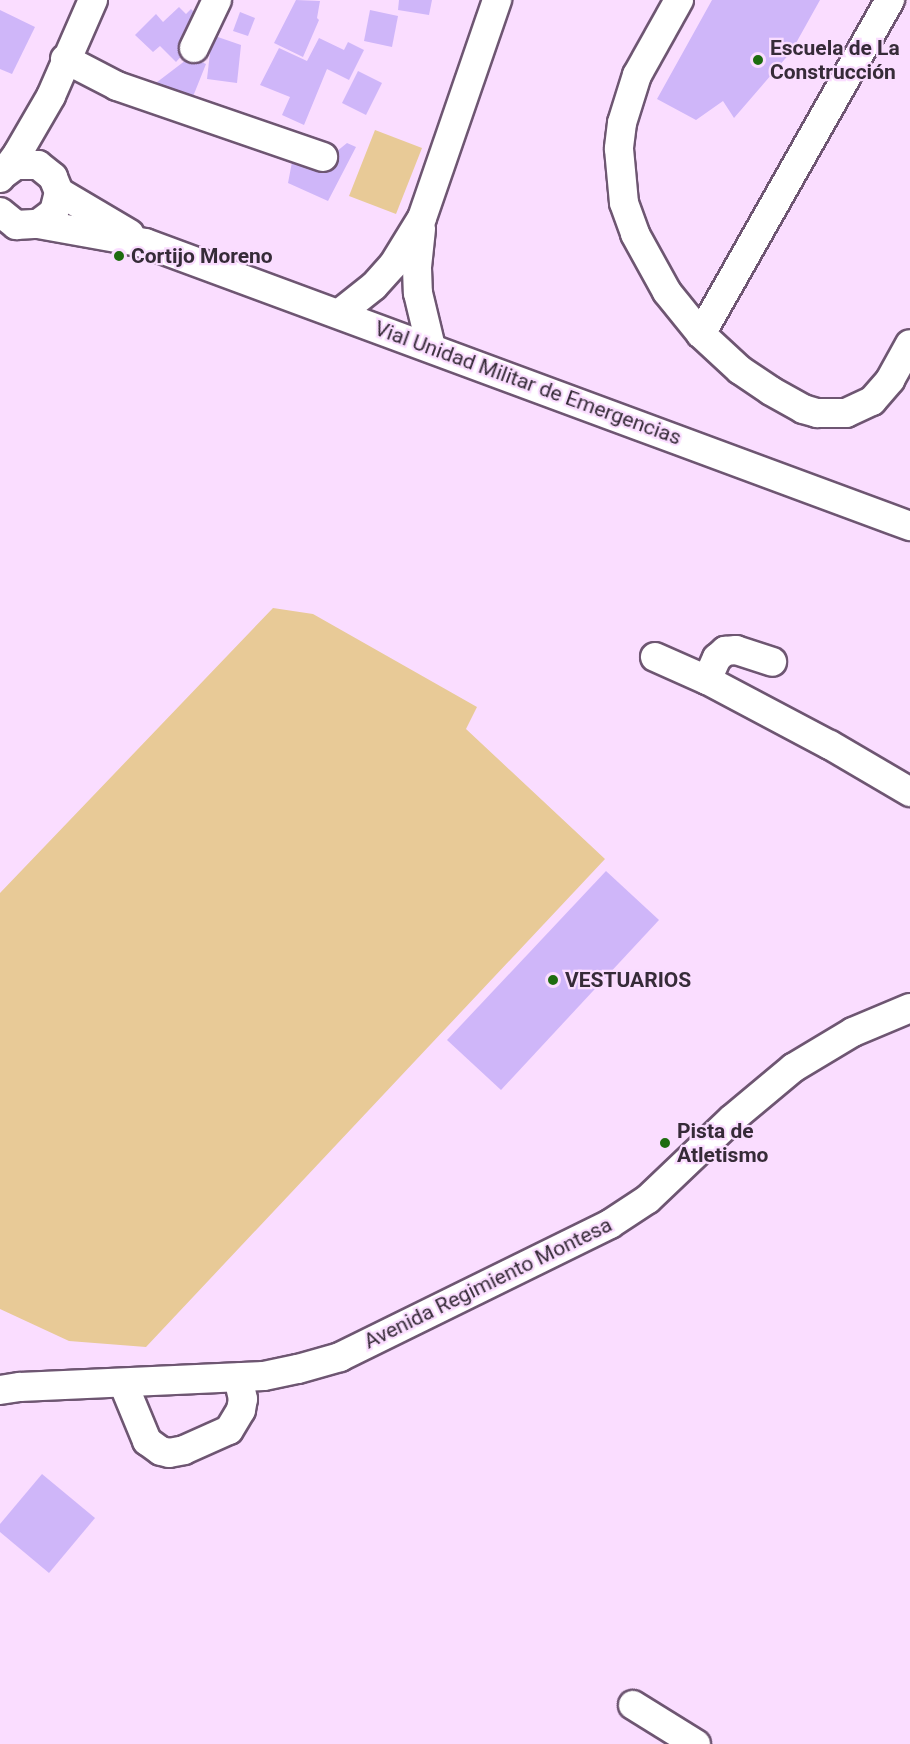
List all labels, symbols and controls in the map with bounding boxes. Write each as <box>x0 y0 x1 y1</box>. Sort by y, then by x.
place label: Escuela de La Construcción <box>770 35 900 85</box>
marker: Escuela de La Construcción <box>751 53 765 67</box>
place label: Cortijo Moreno <box>131 243 273 269</box>
marker: Cortijo Moreno <box>112 249 126 263</box>
street label: Vial Unidad Militar de Emergencias <box>371 316 685 450</box>
place label: VESTUARIOS <box>565 967 691 993</box>
marker: VESTUARIOS <box>546 973 560 987</box>
place label: Pista de Atletismo <box>677 1118 768 1168</box>
marker: Pista de Atletismo <box>658 1136 672 1150</box>
street label: Avenida Regimiento Montesa <box>360 1212 616 1354</box>

